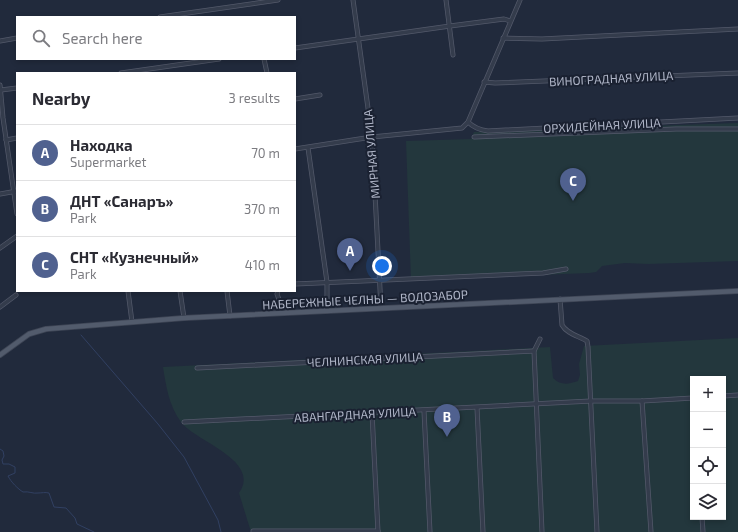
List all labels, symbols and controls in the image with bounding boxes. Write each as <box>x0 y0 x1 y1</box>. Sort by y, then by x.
search box <box>16 16 296 60</box>
icon: search <box>30 27 52 49</box>
text: Search here <box>62 29 143 47</box>
street label: ВИНОГРАДНАЯ УЛИЦА <box>548 68 674 88</box>
text: Nearby <box>32 88 90 108</box>
text: 3 results <box>229 90 280 106</box>
street label: МИРНАЯ УЛИЦА <box>360 108 382 199</box>
street label: ОРХИДЕЙНАЯ УЛИЦА <box>543 115 662 135</box>
text: Находка <box>70 136 133 154</box>
text: A <box>41 145 49 161</box>
text: 70 m <box>251 145 280 161</box>
text: Supermarket <box>70 154 147 170</box>
pin: C <box>560 168 586 201</box>
text: ДНТ «Санаръ» <box>70 192 173 210</box>
text: B <box>41 201 49 217</box>
text: 370 m <box>244 201 280 217</box>
text: Park <box>70 210 97 226</box>
pin: A <box>337 238 363 271</box>
text: СНТ «Кузнечный» <box>70 248 199 266</box>
your location <box>372 256 392 276</box>
text: C <box>41 257 49 273</box>
text: 410 m <box>245 257 280 273</box>
text: Park <box>70 266 97 282</box>
street label: НАБЕРЕЖНЫЕ ЧЕЛНЫ — ВОДОЗАБОР <box>262 287 468 311</box>
street label: ЧЕЛНИНСКАЯ УЛИЦА <box>307 349 424 369</box>
map controls <box>690 376 726 520</box>
button: + <box>690 376 726 412</box>
street label: АВАНГАРДНАЯ УЛИЦА <box>294 404 417 424</box>
pin: B <box>434 404 460 437</box>
button: − <box>690 412 726 448</box>
button: locate <box>690 448 726 484</box>
button: layers <box>690 484 726 520</box>

